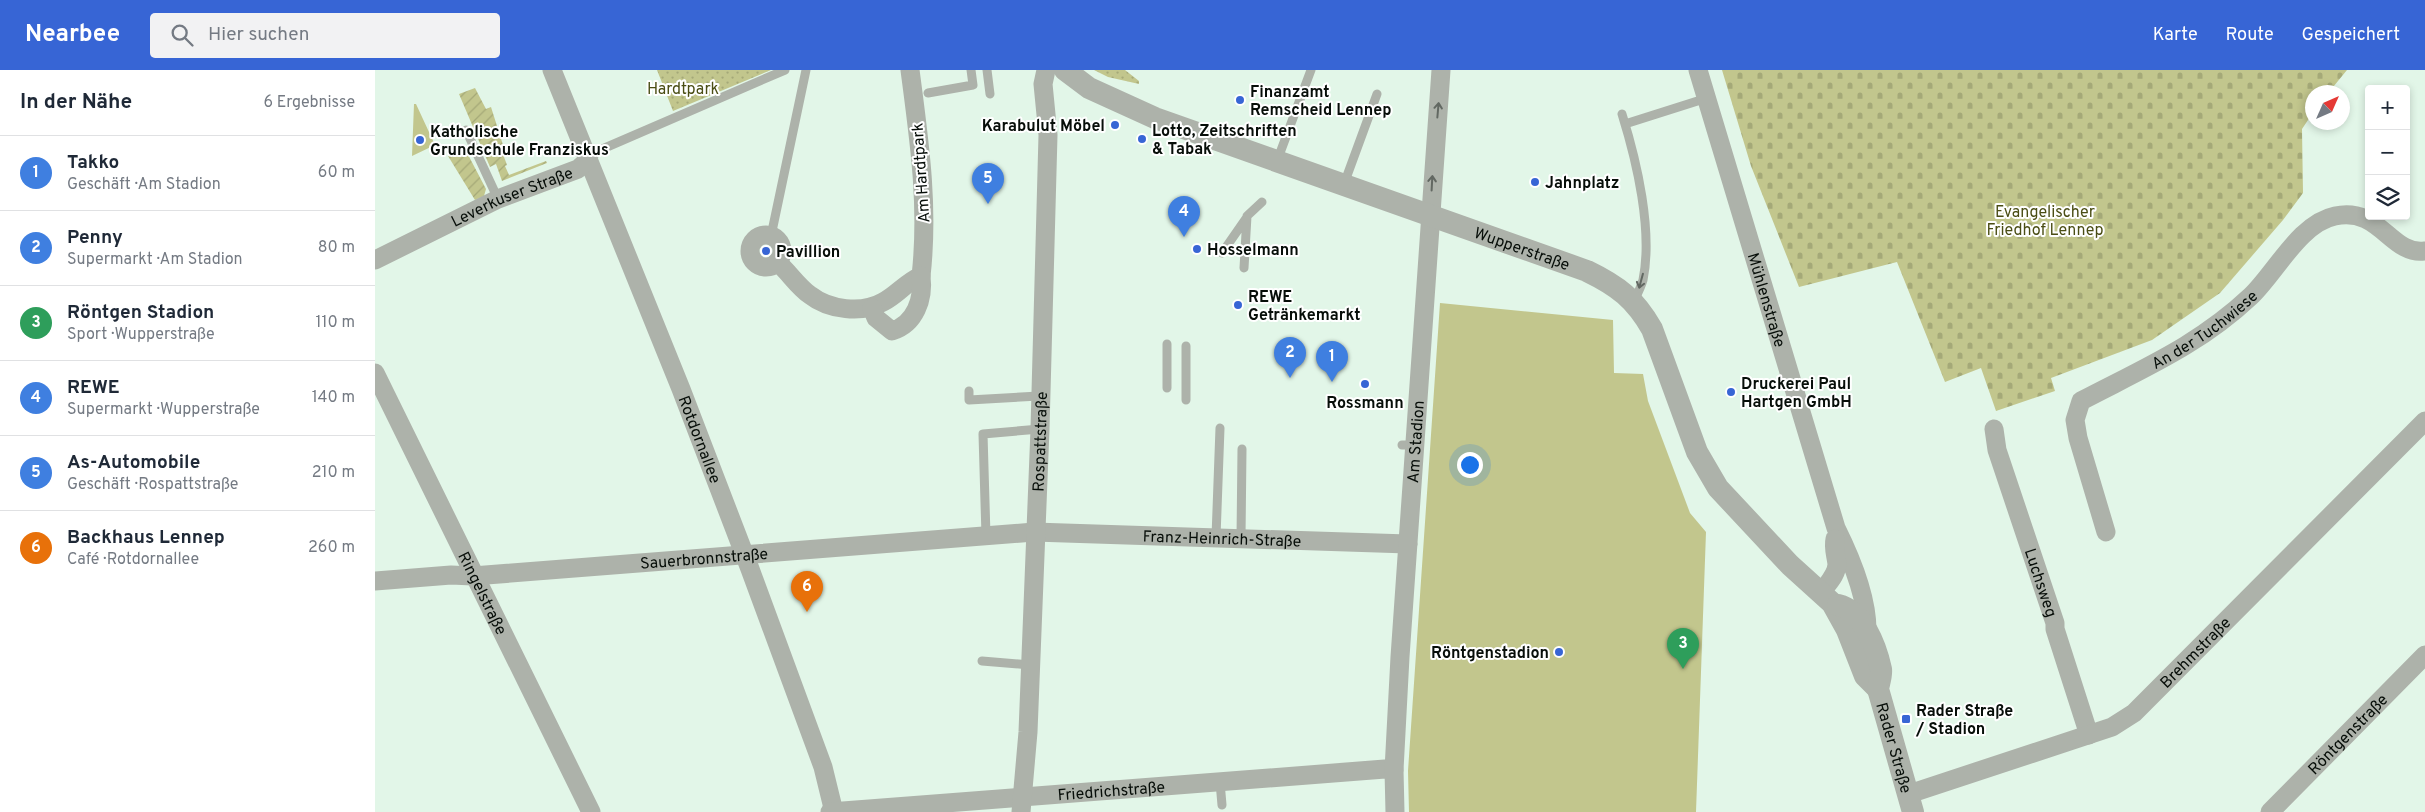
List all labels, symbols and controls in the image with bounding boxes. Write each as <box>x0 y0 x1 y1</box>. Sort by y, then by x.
search box <box>150 13 500 58</box>
text: Nearbee <box>25 20 120 50</box>
icon: search <box>168 21 196 49</box>
text: Hier suchen <box>208 23 309 47</box>
text: Karte <box>2153 24 2198 47</box>
text: Route <box>2226 24 2274 47</box>
text: Gespeichert <box>2302 24 2400 47</box>
park label: Hardtpark <box>647 80 719 100</box>
place label: Finanzamt Remscheid Lennep <box>1250 83 1391 121</box>
north arrow <box>2305 85 2350 130</box>
map controls <box>2365 85 2410 220</box>
button: + <box>2365 85 2410 130</box>
text: In der Nähe <box>20 89 132 116</box>
text: 6 Ergebnisse <box>263 93 355 113</box>
marker: Finanzamt Remscheid Lennep <box>1234 94 1246 106</box>
one-way arrow <box>1433 103 1442 119</box>
place label: Karabulut Möbel <box>982 117 1105 137</box>
marker: Karabulut Möbel <box>1109 119 1121 131</box>
street label: Am Hardtpark <box>909 122 935 224</box>
place label: Lotto, Zeitschriften & Tabak <box>1152 122 1297 160</box>
place label: Katholische Grundschule Franziskus <box>430 123 609 161</box>
button: − <box>2365 130 2410 175</box>
marker: Lotto, Zeitschriften & Tabak <box>1136 133 1148 145</box>
marker: Katholische Grundschule Franziskus <box>414 134 426 146</box>
text: Takko <box>67 151 119 175</box>
text: 1 <box>33 163 39 183</box>
text: 60 m <box>318 163 355 183</box>
pin: 5 <box>972 163 1004 204</box>
street label: Leverkuser Straße <box>448 164 576 233</box>
place label: Jahnplatz <box>1545 174 1619 194</box>
text: Geschäft · Am Stadion <box>67 175 221 195</box>
one-way arrow <box>1428 175 1437 191</box>
button: layers <box>2365 175 2410 220</box>
marker: Jahnplatz <box>1529 176 1541 188</box>
pin: 4 <box>1168 196 1200 237</box>
park label: Evangelischer Friedhof Lennep <box>1987 203 2104 241</box>
street label: Wupperstraße <box>1471 224 1572 276</box>
text: Penny <box>67 226 123 250</box>
text: 2 <box>31 238 41 258</box>
text: 80 m <box>318 238 355 258</box>
place label: Hosselmann <box>1207 241 1299 261</box>
place label: Pavillion <box>776 243 840 263</box>
marker: Hosselmann <box>1191 243 1203 255</box>
marker: Pavillion <box>760 245 772 257</box>
text: Supermarkt · Am Stadion <box>67 250 243 270</box>
street label: Mühlenstraße <box>1742 251 1789 350</box>
one-way arrow <box>1636 273 1645 289</box>
street label: An der Tuchwiese <box>2149 287 2263 375</box>
place label: REWE Getränkemarkt <box>1248 288 1361 326</box>
marker: REWE Getränkemarkt <box>1232 299 1244 311</box>
text: Röntgen Stadion <box>67 301 214 325</box>
text: 3 <box>31 313 41 333</box>
text: 110 m <box>315 313 355 333</box>
text: Sport · Wupperstraße <box>67 325 215 345</box>
pin: 2 <box>1274 337 1306 378</box>
pin: 1 <box>1316 341 1348 382</box>
place label: Druckerei Paul Hartgen GmbH <box>1741 375 1852 413</box>
text: REWE <box>67 376 120 400</box>
marker: Rossmann <box>1359 378 1371 390</box>
marker: Druckerei Paul Hartgen GmbH <box>1725 386 1737 398</box>
text: 4 <box>31 388 41 408</box>
text: 140 m <box>312 388 355 408</box>
street label: Rospattstraße <box>1030 391 1053 492</box>
street label: Rotdornallee <box>673 393 724 487</box>
place label: Rossmann <box>1326 394 1404 414</box>
text: Supermarkt · Wupperstraße <box>67 400 260 420</box>
street label: Am Stadion <box>1404 400 1430 484</box>
text: As-Automobile <box>67 451 200 475</box>
your location <box>1457 452 1483 478</box>
text: 5 <box>31 463 41 483</box>
text: 210 m <box>312 463 355 483</box>
text: Geschäft · Rospattstraße <box>67 475 238 495</box>
text: Backhaus Lennep <box>67 526 225 550</box>
street label: Franz-Heinrich-Straße <box>1142 527 1301 553</box>
text: 6 <box>31 538 41 558</box>
text: 260 m <box>308 538 355 558</box>
street label: Sauerbronnstraße <box>639 545 769 575</box>
street label: Luchsweg <box>2019 546 2060 620</box>
street label: Ringelstraße <box>452 549 510 639</box>
text: Café · Rotdornallee <box>67 550 199 570</box>
pin: 6 <box>791 571 823 612</box>
street label: Brehmstraße <box>2157 614 2236 693</box>
pin: 3 <box>1667 628 1699 669</box>
place label: Röntgenstadion <box>1431 644 1549 664</box>
marker: Röntgenstadion <box>1553 646 1565 658</box>
street label: Röntgenstraße <box>2304 690 2393 780</box>
street label: Rader Straße <box>1870 700 1915 796</box>
place label: Rader Straße / Stadion <box>1915 702 2013 740</box>
marker: Rader Straße / Stadion <box>1900 713 1912 725</box>
street label: Friedrichstraße <box>1057 778 1166 806</box>

